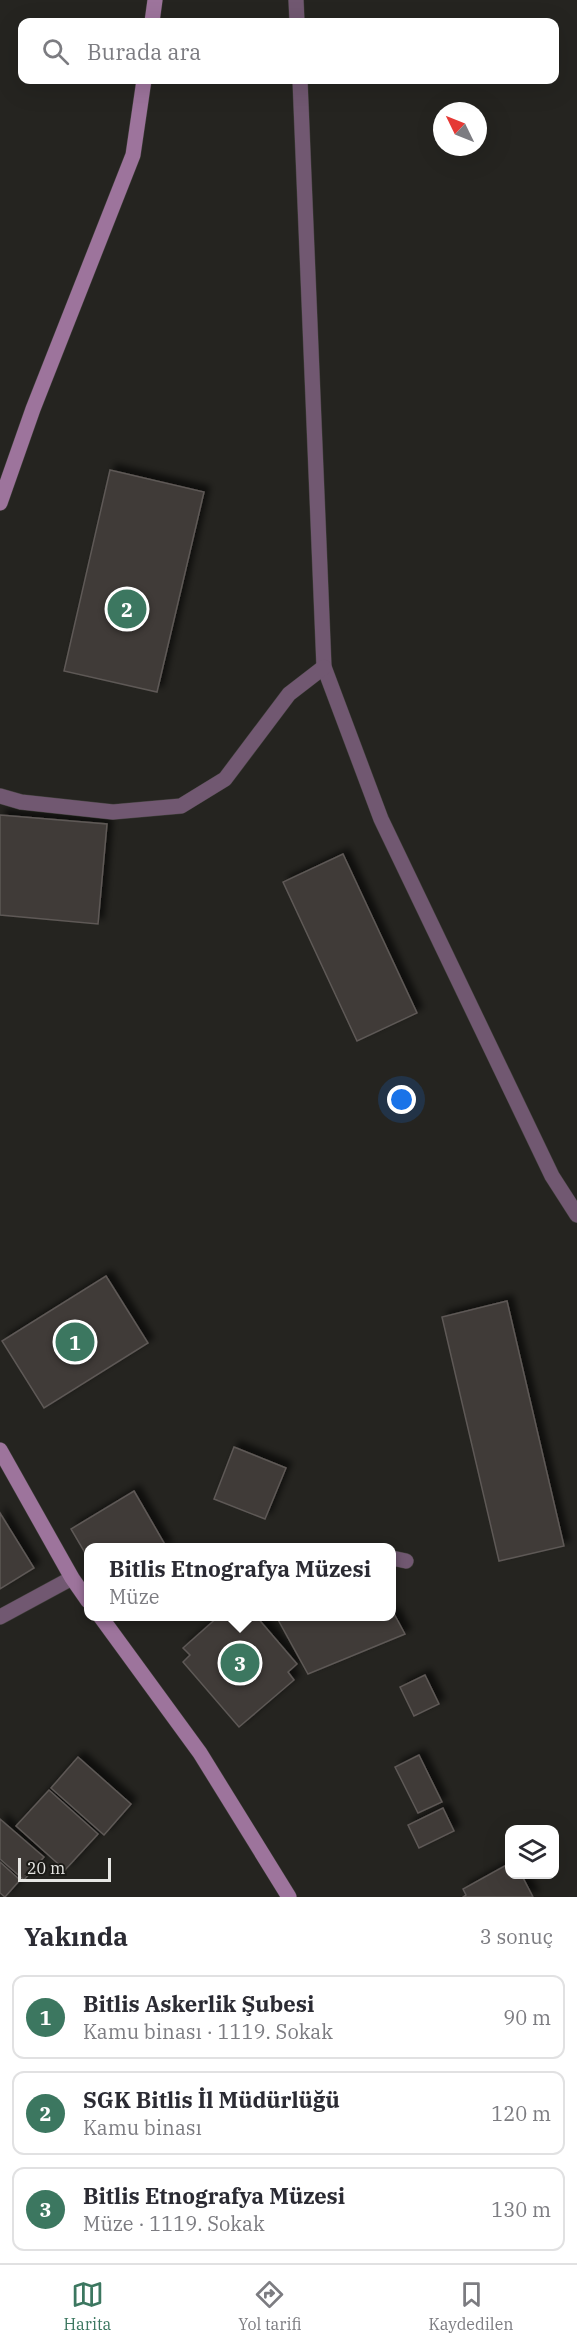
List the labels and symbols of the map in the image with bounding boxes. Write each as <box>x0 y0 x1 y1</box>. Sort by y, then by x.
north arrow <box>433 102 487 156</box>
pin: 2 <box>108 586 146 632</box>
your location <box>387 1085 416 1114</box>
pin: 1 <box>56 1320 94 1364</box>
pin: 3 <box>220 1640 260 1686</box>
scale bar <box>18 1855 111 1882</box>

